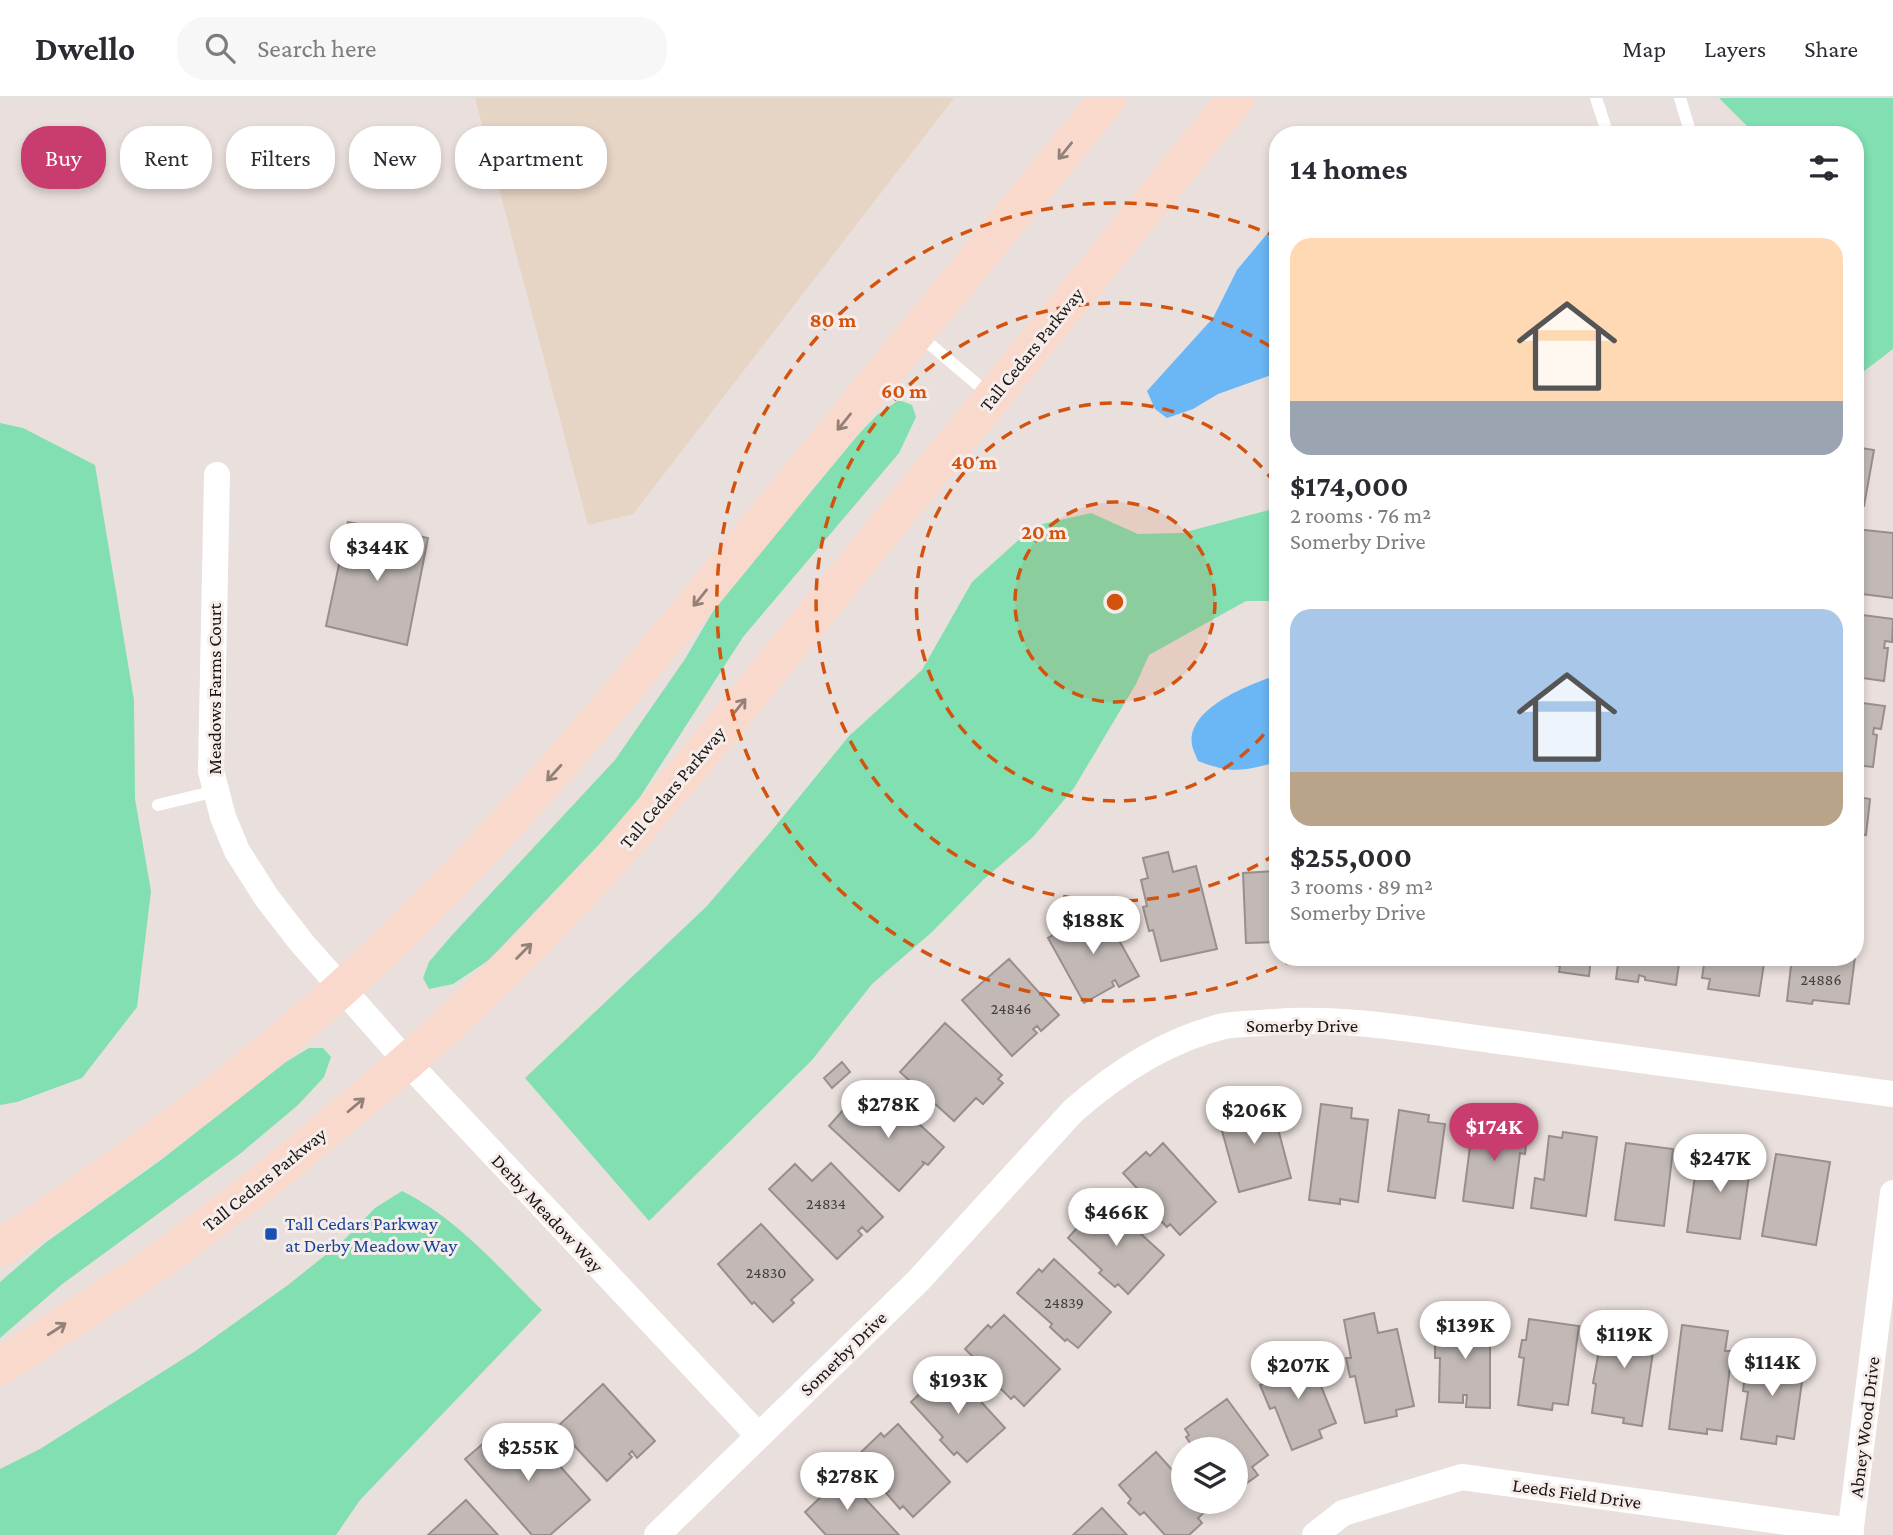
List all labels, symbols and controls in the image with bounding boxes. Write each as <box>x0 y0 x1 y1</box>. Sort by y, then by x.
search box <box>177 17 667 80</box>
icon: search <box>201 29 239 67</box>
text: Dwello <box>35 30 135 67</box>
text: Search here <box>257 34 377 63</box>
text: Map <box>1622 35 1666 62</box>
text: Layers <box>1704 35 1766 62</box>
text: Share <box>1804 35 1858 62</box>
chip: Buy <box>21 126 106 189</box>
chip: Rent <box>120 126 212 189</box>
chip: Filters <box>226 126 335 189</box>
chip: New <box>349 126 441 189</box>
chip: Apartment <box>455 126 607 189</box>
one-way arrow <box>1057 141 1073 159</box>
icon: filters <box>1805 149 1843 187</box>
text: 14 homes <box>1290 152 1408 185</box>
street label: Tall Cedars Parkway <box>975 283 1088 415</box>
icon: home <box>1504 283 1630 409</box>
text: 80 m <box>810 308 857 332</box>
text: 60 m <box>881 379 927 403</box>
one-way arrow <box>836 412 851 430</box>
text: 40 m <box>951 450 997 474</box>
text: $174,000 <box>1290 469 1408 502</box>
text: 2 rooms · 76 m² <box>1290 502 1431 528</box>
text: 20 m <box>1021 520 1067 544</box>
pin: $344K <box>328 524 426 583</box>
text: Somerby Drive <box>1290 528 1426 554</box>
text: $344K <box>346 533 408 559</box>
one-way arrow <box>692 589 707 607</box>
centre of rings <box>1103 590 1127 614</box>
street label: Meadows Farms Court <box>204 602 225 775</box>
icon: home <box>1504 654 1630 780</box>
one-way arrow <box>732 699 747 717</box>
street label: Tall Cedars Parkway <box>615 722 730 853</box>
one-way arrow <box>546 763 562 781</box>
text: $255,000 <box>1290 840 1412 873</box>
text: 3 rooms · 89 m² <box>1290 873 1433 899</box>
pin: $188K <box>1044 896 1142 956</box>
text: Somerby Drive <box>1290 899 1426 925</box>
text: $188K <box>1062 906 1124 932</box>
one-way arrow <box>515 943 532 960</box>
house number: 24886 <box>1800 971 1842 988</box>
house number: 24846 <box>991 1000 1031 1017</box>
street label: Somerby Drive <box>1246 1015 1358 1036</box>
pin: $278K <box>839 1080 937 1140</box>
pin: $206K <box>1205 1086 1303 1146</box>
text: $278K <box>857 1090 919 1116</box>
text: $206K <box>1222 1096 1286 1122</box>
one-way arrow <box>347 1097 365 1112</box>
pin: $174K <box>1445 1104 1543 1163</box>
text: $174K <box>1465 1113 1523 1139</box>
street label: Tall Cedars Parkway <box>198 1123 330 1236</box>
pin: $247K <box>1671 1134 1769 1194</box>
text: $247K <box>1690 1144 1750 1170</box>
street label: Derby Meadow Way <box>488 1150 608 1277</box>
pin: $466K <box>1067 1188 1165 1248</box>
house number: 24834 <box>806 1195 846 1212</box>
text: $466K <box>1084 1198 1148 1224</box>
place label: Tall Cedars Parkway at Derby Meadow Way <box>285 1213 457 1256</box>
marker: Tall Cedars Parkway at Derby Meadow Way <box>263 1226 279 1242</box>
house number: 24830 <box>746 1264 786 1281</box>
house number: 24839 <box>1044 1294 1084 1311</box>
pin: $139K <box>1416 1302 1514 1361</box>
street label: Somerby Drive <box>796 1307 891 1400</box>
pin: $119K <box>1575 1310 1673 1370</box>
text: $139K <box>1436 1311 1494 1337</box>
text: $119K <box>1596 1320 1652 1346</box>
one-way arrow <box>47 1322 66 1336</box>
pin: $114K <box>1723 1338 1821 1398</box>
pin: $207K <box>1249 1342 1347 1401</box>
text: $114K <box>1744 1348 1800 1374</box>
text: $207K <box>1267 1351 1329 1377</box>
street label: Abney Wood Drive <box>1845 1355 1884 1499</box>
pin: $193K <box>909 1356 1007 1416</box>
text: $193K <box>929 1366 987 1392</box>
pin: $255K <box>479 1424 577 1483</box>
text: $255K <box>498 1433 558 1459</box>
map controls <box>1171 1437 1248 1514</box>
button: layers <box>1171 1437 1248 1514</box>
pin: $278K <box>798 1452 896 1512</box>
text: $278K <box>816 1462 878 1488</box>
street label: Leeds Field Drive <box>1511 1474 1643 1513</box>

